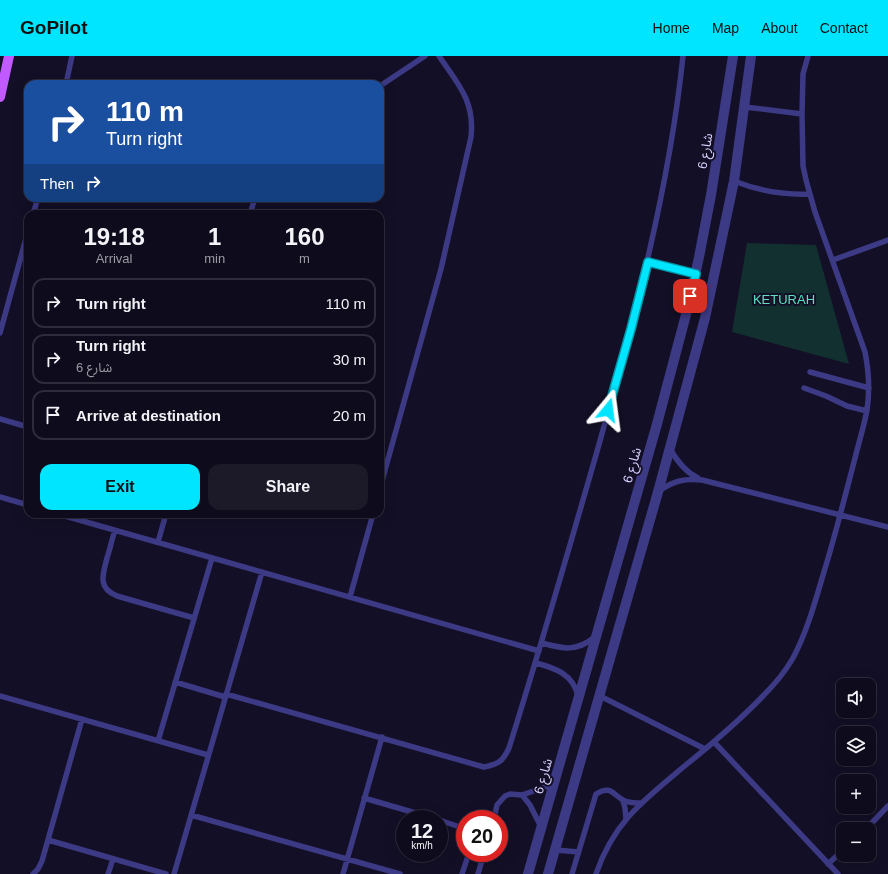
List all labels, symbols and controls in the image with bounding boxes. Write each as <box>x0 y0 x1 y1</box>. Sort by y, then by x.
text: GoPilot <box>20 17 88 38</box>
text: Home <box>653 20 690 36</box>
text: Map <box>712 20 739 36</box>
text: About <box>761 20 798 36</box>
text: Contact <box>820 20 868 36</box>
icon: right <box>40 96 92 148</box>
text: 110 m <box>106 96 184 127</box>
text: Turn right <box>106 129 182 149</box>
street label: شارع 6 <box>694 132 718 171</box>
icon: right <box>82 172 104 194</box>
text: Then <box>40 175 74 192</box>
text: 19:18 <box>83 223 145 250</box>
text: 1 <box>208 223 221 250</box>
text: 160 <box>285 223 325 250</box>
text: Arrival <box>96 251 133 266</box>
text: min <box>204 251 225 266</box>
text: m <box>299 251 310 266</box>
pin <box>673 279 707 313</box>
icon: arrive <box>679 285 701 307</box>
icon: right <box>42 292 64 314</box>
park label: KETURAH <box>753 292 815 307</box>
text: Turn right <box>76 295 146 312</box>
text: 110 m <box>325 295 366 312</box>
text: Turn right <box>76 337 146 354</box>
icon: right <box>42 348 64 370</box>
text: 30 m <box>333 351 366 368</box>
text: شارع 6 <box>76 360 112 375</box>
position arrow <box>587 389 629 431</box>
icon: arrive <box>42 404 64 426</box>
text: Arrive at destination <box>76 407 221 424</box>
text: 20 m <box>333 407 366 424</box>
street label: شارع 6 <box>620 446 647 485</box>
button: Exit <box>40 464 200 510</box>
button: Share <box>208 464 368 510</box>
map controls <box>836 678 876 862</box>
button: sound <box>836 678 876 718</box>
button: layers <box>836 726 876 766</box>
street label: شارع 6 <box>531 757 558 796</box>
button: + <box>836 774 876 814</box>
speed limit sign: 20 <box>456 810 508 862</box>
text: 12 <box>411 820 433 842</box>
button: − <box>836 822 876 862</box>
text: km/h <box>411 840 433 851</box>

